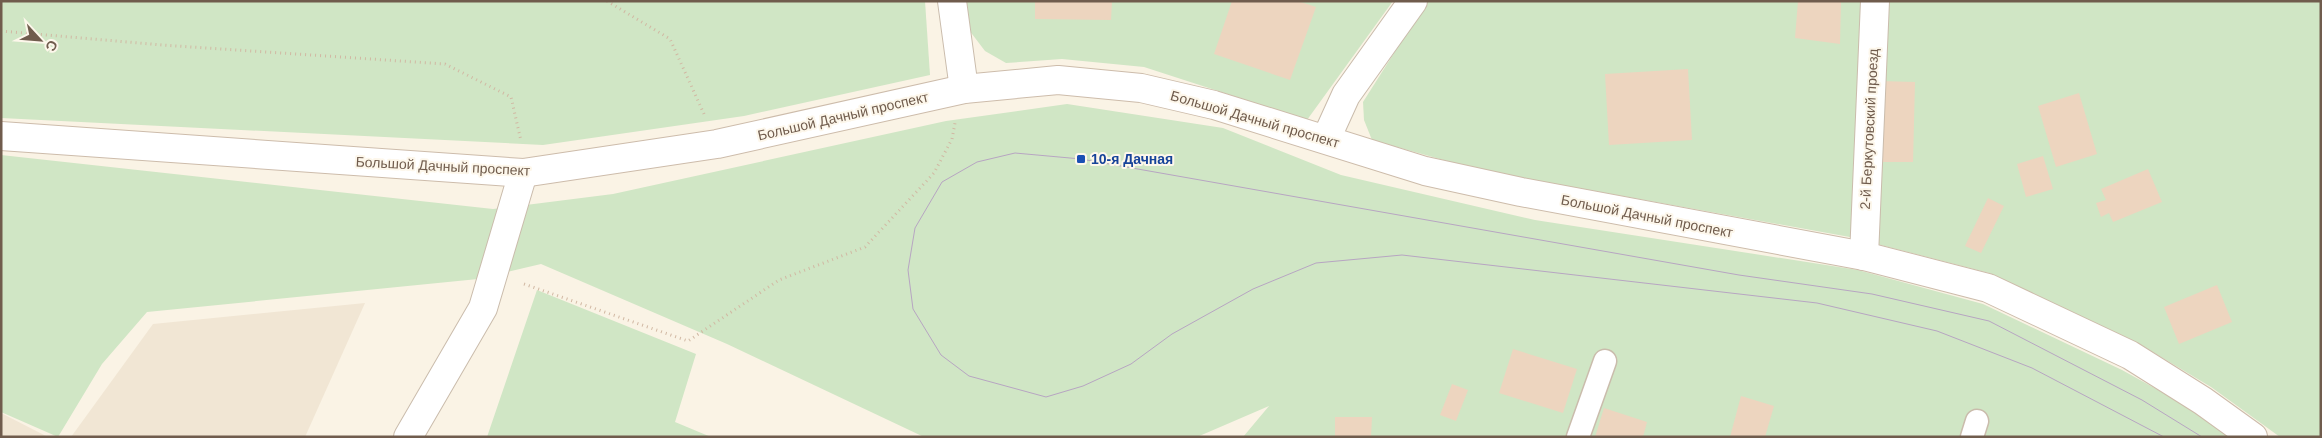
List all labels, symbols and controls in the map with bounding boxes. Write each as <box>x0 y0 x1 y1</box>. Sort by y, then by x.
north arrow <box>15 15 65 65</box>
text: С <box>42 38 61 54</box>
street label: 2-й Беркутовский проезд <box>1857 48 1881 210</box>
street label: Большой Дачный проспект <box>1169 87 1342 151</box>
street label: Большой Дачный проспект <box>756 88 931 143</box>
place label: 10-я Дачная <box>1091 151 1173 167</box>
street label: Большой Дачный проспект <box>355 153 531 179</box>
marker: 10-я Дачная <box>1075 153 1087 165</box>
street label: Большой Дачный проспект <box>1560 191 1735 241</box>

